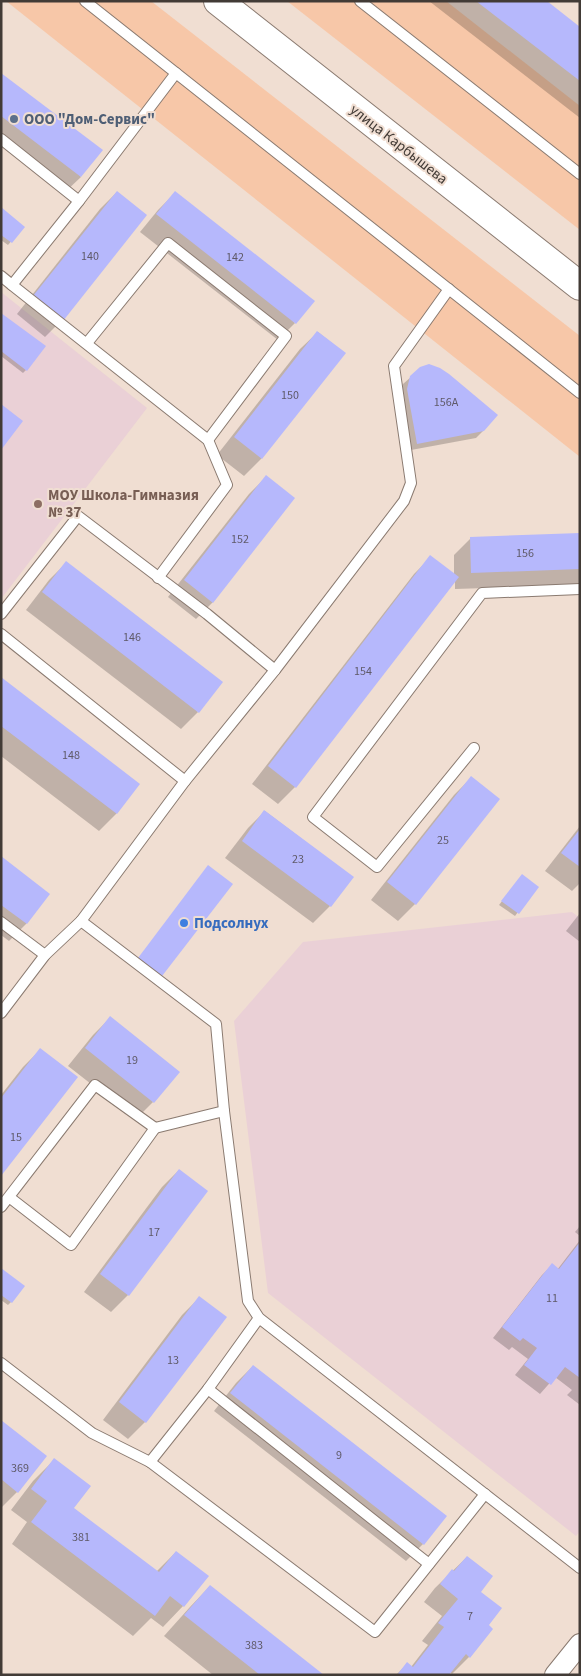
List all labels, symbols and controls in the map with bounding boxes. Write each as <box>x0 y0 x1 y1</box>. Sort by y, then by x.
street label: улица Карбышева <box>345 99 452 189</box>
place label: ООО "Дом-Сервис" <box>24 109 155 130</box>
marker: ООО "Дом-Сервис" <box>8 113 20 125</box>
house number: 140 <box>81 248 99 265</box>
house number: 142 <box>226 249 244 266</box>
house number: 150 <box>281 387 299 404</box>
house number: 156А <box>434 394 459 411</box>
place label: МОУ Школа-Гимназия № 37 <box>48 485 199 523</box>
marker: МОУ Школа-Гимназия № 37 <box>32 498 44 510</box>
house number: 152 <box>231 531 249 548</box>
house number: 156 <box>516 545 534 562</box>
house number: 146 <box>123 629 141 646</box>
house number: 154 <box>354 663 372 680</box>
house number: 148 <box>62 747 80 764</box>
house number: 25 <box>437 832 449 849</box>
house number: 23 <box>292 851 304 868</box>
place label: Подсолнух <box>194 913 269 934</box>
marker: Подсолнух <box>178 917 190 929</box>
house number: 19 <box>126 1052 138 1069</box>
house number: 15 <box>10 1129 22 1146</box>
house number: 17 <box>148 1224 160 1241</box>
house number: 11 <box>546 1290 558 1307</box>
house number: 13 <box>167 1352 179 1369</box>
house number: 9 <box>336 1447 342 1464</box>
house number: 369 <box>11 1460 29 1477</box>
house number: 381 <box>72 1529 90 1546</box>
house number: 7 <box>467 1608 473 1625</box>
house number: 383 <box>245 1637 263 1654</box>

